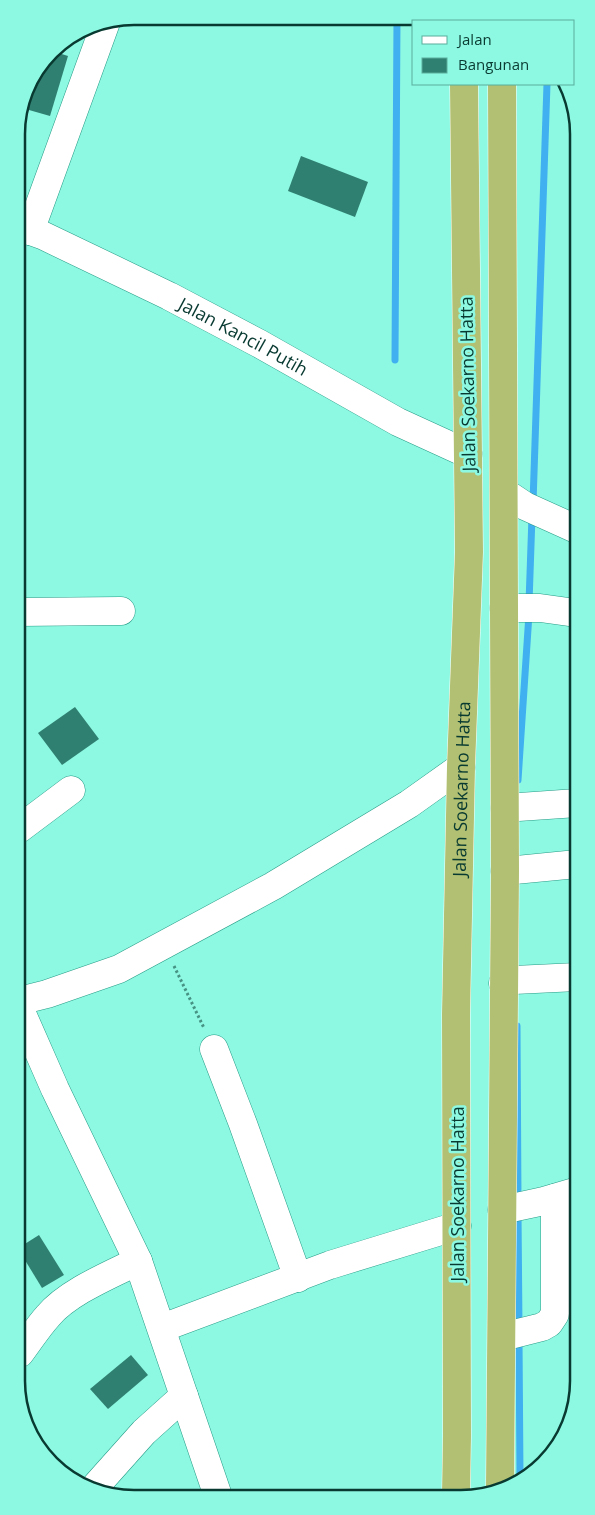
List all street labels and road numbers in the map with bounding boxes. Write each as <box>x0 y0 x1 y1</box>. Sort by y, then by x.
street label: Jalan Kancil Putih <box>173 290 312 381</box>
street label: Jalan Soekarno Hatta <box>453 296 481 474</box>
street label: Jalan Soekarno Hatta <box>447 701 475 879</box>
street label: Jalan Soekarno Hatta <box>445 1106 469 1284</box>

